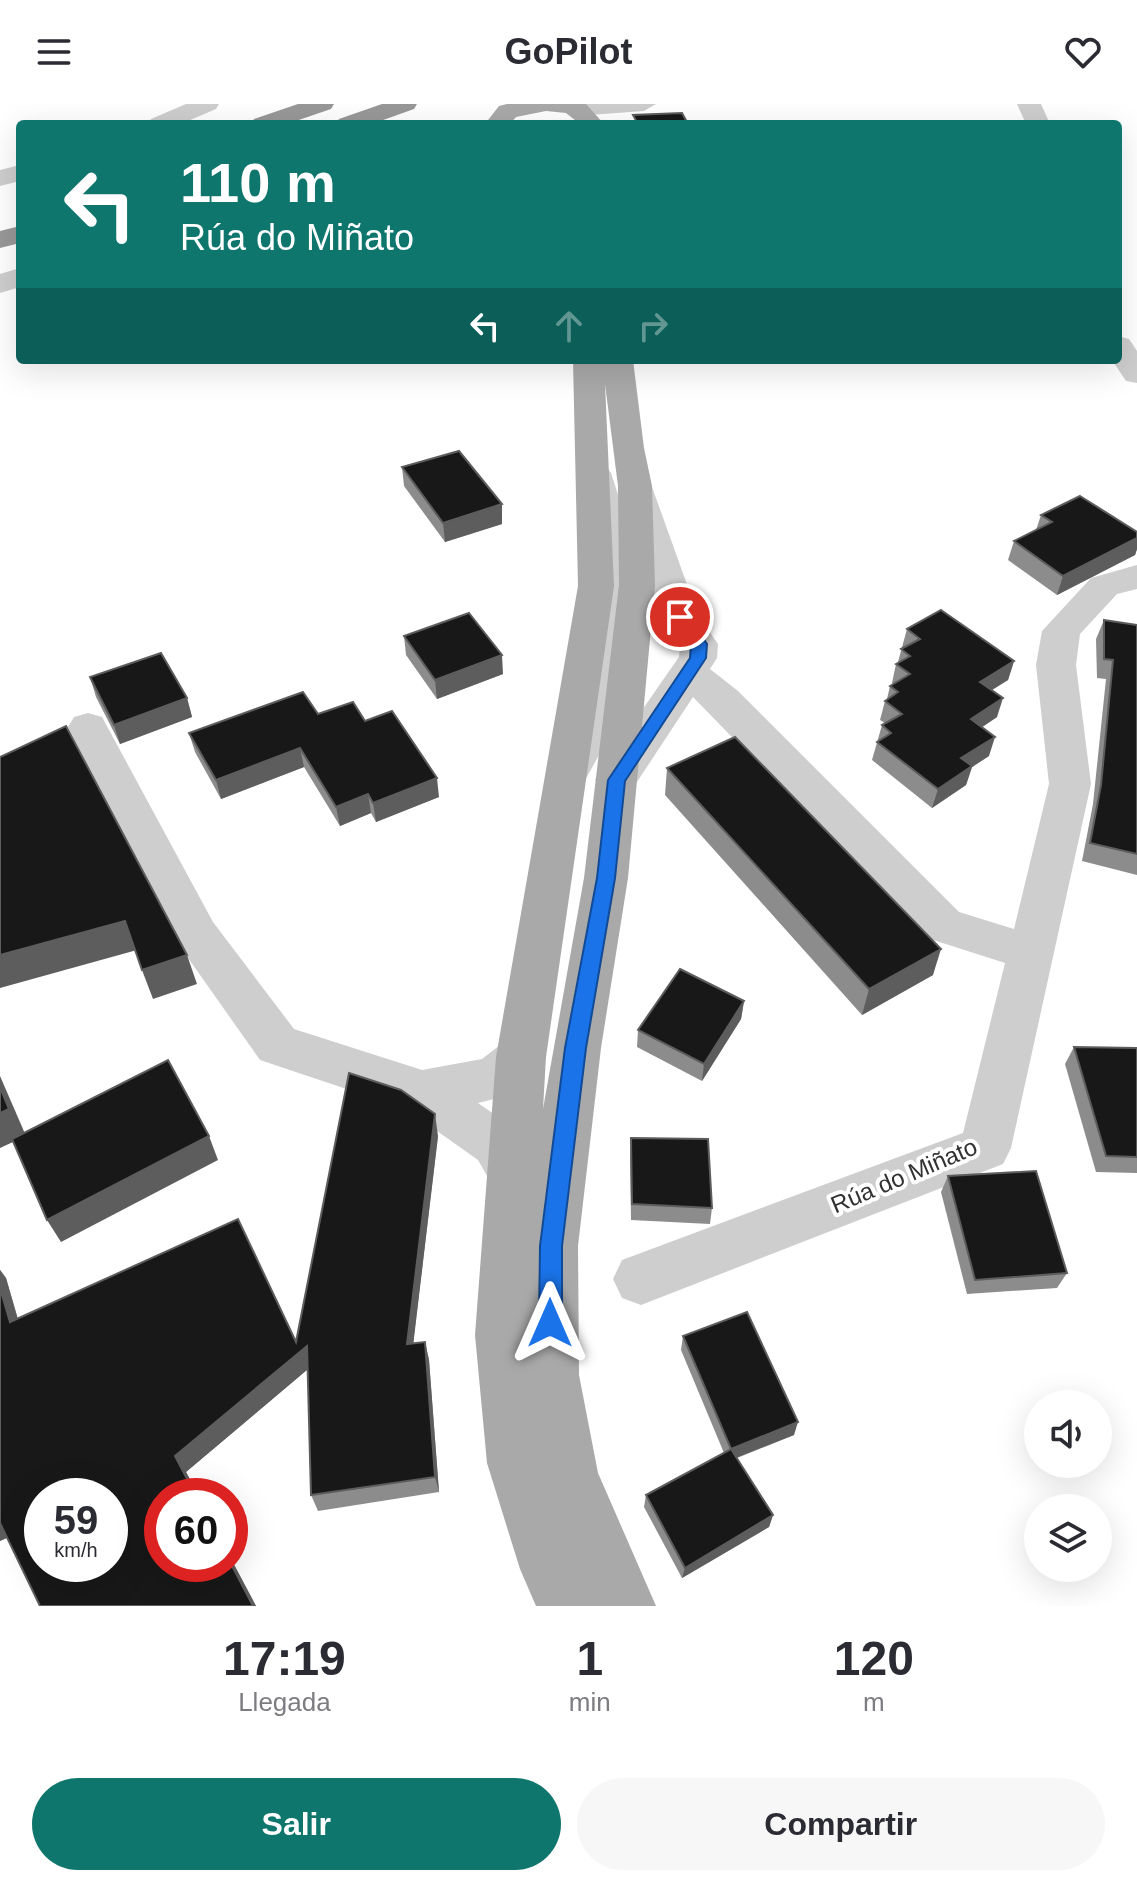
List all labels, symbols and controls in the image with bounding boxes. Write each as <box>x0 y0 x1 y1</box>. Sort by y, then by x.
icon: menu <box>32 30 76 74</box>
icon: heart <box>1061 30 1105 74</box>
text: GoPilot <box>505 31 633 72</box>
text: 110 m <box>180 151 336 214</box>
icon: left <box>48 152 152 256</box>
text: Rúa do Miñato <box>180 217 414 258</box>
icon: left <box>463 304 507 348</box>
icon: ahead <box>547 304 591 348</box>
icon: right <box>631 304 675 348</box>
pin <box>646 583 714 651</box>
icon: arrive <box>658 595 702 639</box>
street label: Rúa do Miñato <box>827 1133 981 1218</box>
position arrow <box>508 1281 592 1365</box>
map controls <box>1024 1390 1112 1582</box>
button: sound <box>1024 1390 1112 1478</box>
speed limit sign: 60 <box>144 1478 248 1582</box>
button: layers <box>1024 1494 1112 1582</box>
text: 59 <box>54 1498 98 1542</box>
text: km/h <box>54 1539 98 1561</box>
text: 17:19 <box>223 1632 346 1685</box>
text: 1 <box>576 1632 603 1685</box>
text: 120 <box>834 1632 914 1685</box>
text: Llegada <box>238 1687 331 1717</box>
text: min <box>569 1687 611 1717</box>
text: m <box>863 1687 885 1717</box>
button: Salir <box>32 1778 561 1870</box>
button: Compartir <box>577 1778 1105 1870</box>

